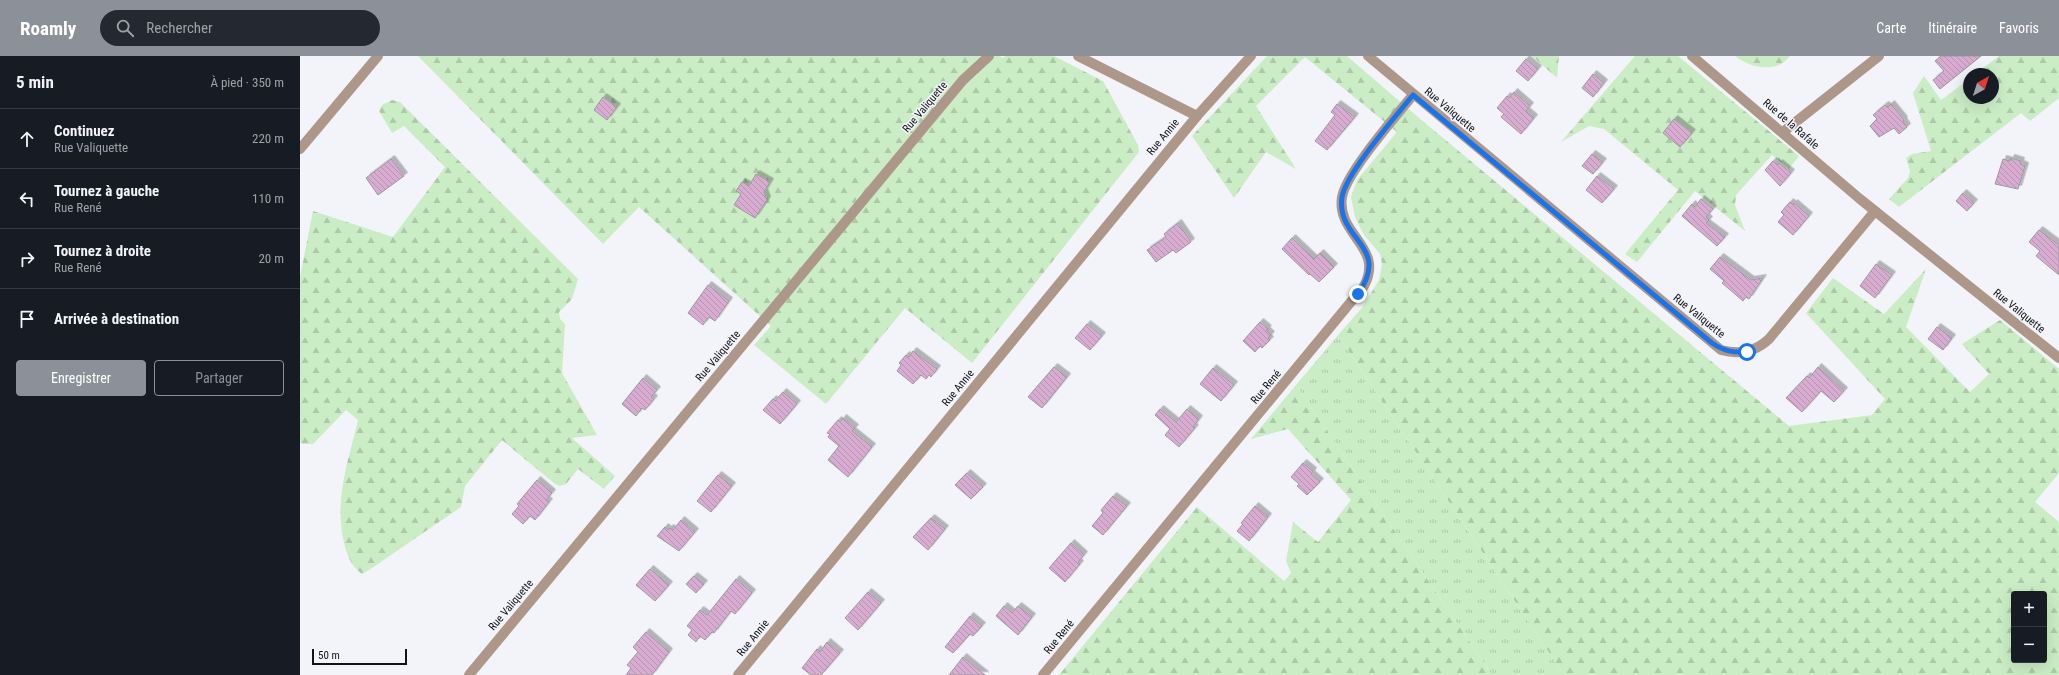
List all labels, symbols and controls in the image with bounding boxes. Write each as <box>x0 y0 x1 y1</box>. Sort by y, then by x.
search box <box>100 10 380 46</box>
text: Roamly <box>20 17 76 40</box>
icon: search <box>114 17 136 39</box>
text: Rechercher <box>146 19 213 37</box>
text: Carte <box>1876 20 1906 36</box>
text: Itinéraire <box>1928 20 1977 36</box>
text: Favoris <box>1999 20 2039 36</box>
north arrow <box>1963 68 1999 104</box>
text: 5 min <box>16 72 54 92</box>
text: À pied · 350 m <box>210 75 284 90</box>
street label: Rue Valiquette <box>900 79 950 135</box>
street label: Rue Valiquette <box>1422 85 1478 135</box>
street label: Rue de la Rafale <box>1760 96 1822 152</box>
street label: Rue Annie <box>1144 116 1182 158</box>
text: Continuez <box>54 122 115 140</box>
icon: ahead <box>16 128 38 150</box>
text: 220 m <box>252 131 284 146</box>
text: Rue Valiquette <box>54 140 128 155</box>
text: Tournez à gauche <box>54 182 159 200</box>
icon: left <box>16 188 38 210</box>
text: 110 m <box>252 191 284 206</box>
text: Rue René <box>54 200 102 215</box>
text: Tournez à droite <box>54 242 151 260</box>
icon: right <box>16 248 38 270</box>
text: 20 m <box>258 251 284 266</box>
text: Rue René <box>54 260 102 275</box>
route end <box>1349 285 1367 303</box>
street label: Rue Valiquette <box>1991 286 2047 336</box>
street label: Rue Valiquette <box>1671 291 1727 341</box>
icon: arrive <box>16 308 38 330</box>
text: Arrivée à destination <box>54 310 179 328</box>
street label: Rue Valiquette <box>693 328 743 384</box>
route start <box>1738 343 1756 361</box>
button: Enregistrer <box>16 360 146 396</box>
button: Partager <box>154 360 284 396</box>
street label: Rue Annie <box>939 367 977 409</box>
street label: Rue René <box>1248 367 1284 407</box>
street label: Rue Valiquette <box>486 577 536 633</box>
map controls <box>2011 591 2047 663</box>
button: + <box>2011 591 2047 627</box>
street label: Rue Annie <box>734 617 772 659</box>
street label: Rue René <box>1041 617 1077 657</box>
button: − <box>2011 627 2047 663</box>
scale bar <box>312 647 407 666</box>
text: 50 m <box>318 649 340 662</box>

